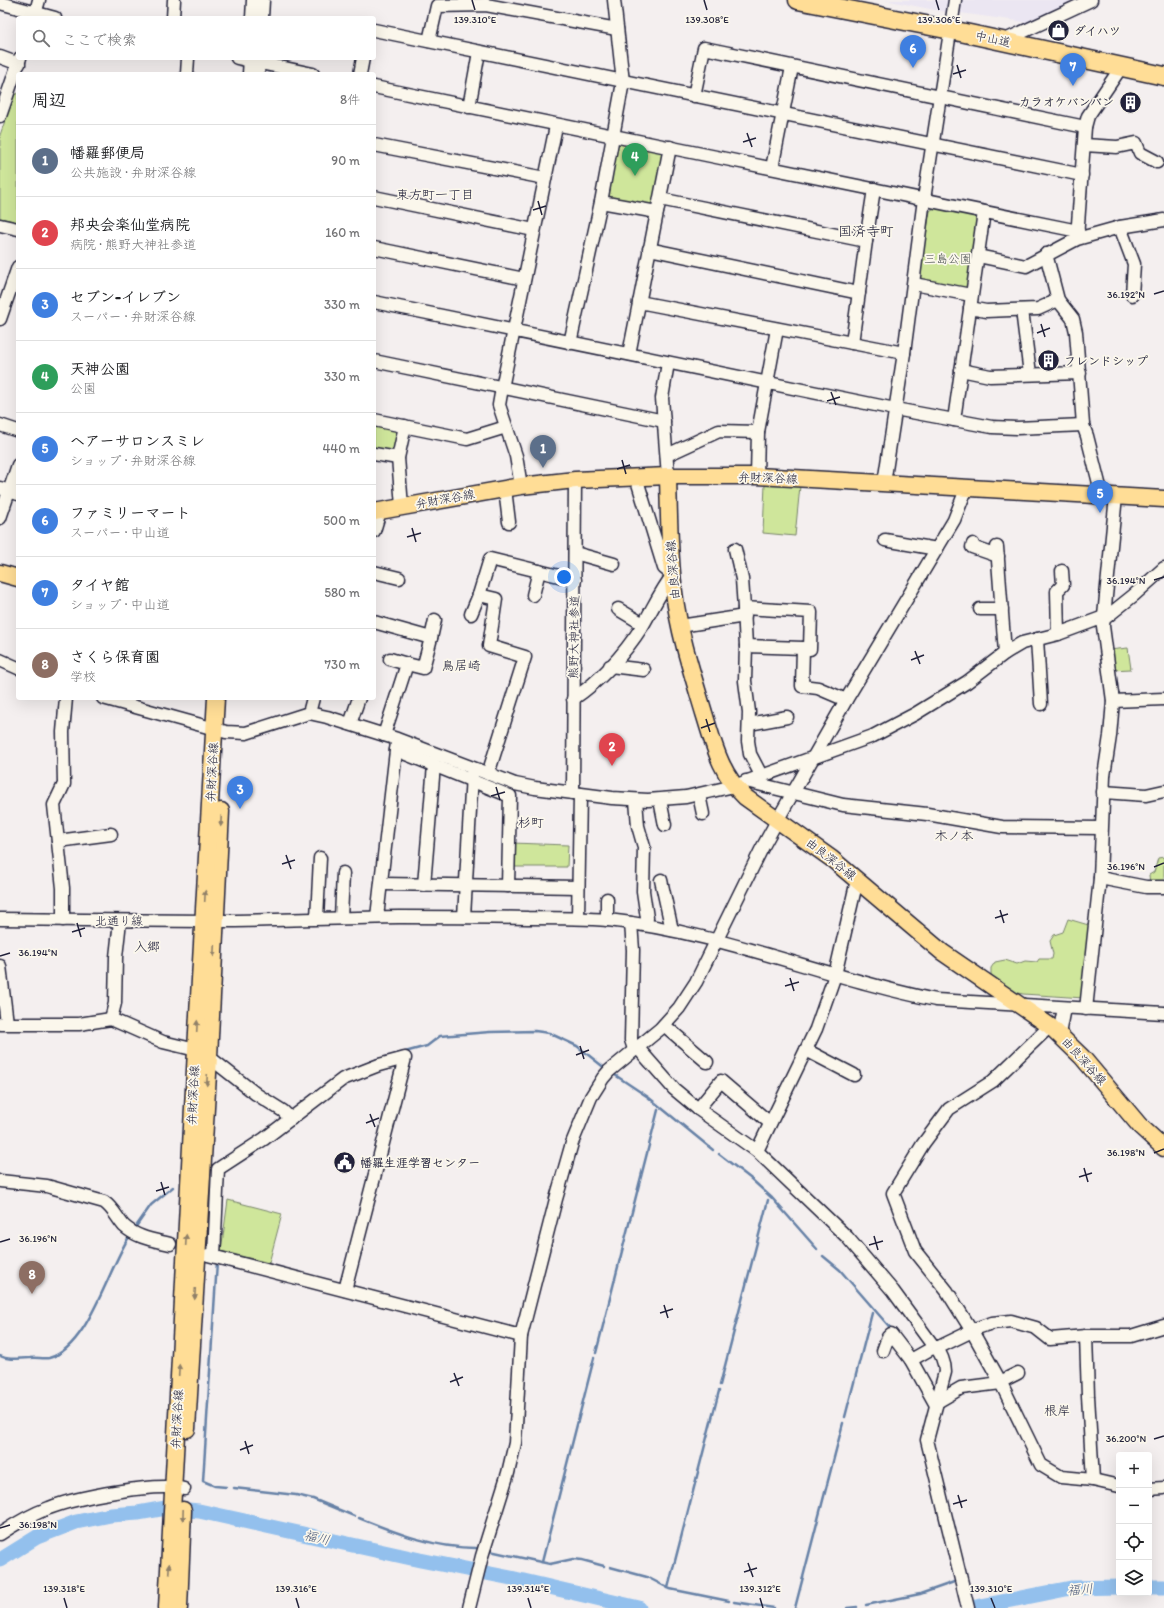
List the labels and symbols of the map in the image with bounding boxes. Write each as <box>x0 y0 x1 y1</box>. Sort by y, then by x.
text: 139.310°E <box>454 13 497 26</box>
text: 139.308°E <box>685 13 729 26</box>
text: 139.306°E <box>917 13 961 26</box>
shop icon: ダイハツ <box>1046 18 1072 44</box>
place label: ダイハツ <box>1074 24 1121 38</box>
street label: 中山道 <box>974 28 1012 50</box>
pin: 6 <box>900 35 926 68</box>
pin: 7 <box>1060 53 1086 86</box>
building icon: カラオケバンバン <box>1117 89 1143 115</box>
place label: カラオケバンバン <box>1019 95 1114 109</box>
pin: 4 <box>622 143 648 176</box>
district label: 東方町一丁目 <box>396 187 474 202</box>
district label: 国済寺町 <box>838 223 894 240</box>
park label: 三島公園 <box>924 252 972 266</box>
text: 36.192°N <box>1107 288 1145 301</box>
building icon: フレンドシップ <box>1035 348 1061 374</box>
place label: フレンドシップ <box>1064 354 1148 368</box>
pin: 1 <box>530 435 556 468</box>
street label: 弁財深谷線 <box>738 470 798 486</box>
pin: 5 <box>1087 480 1113 513</box>
street label: 弁財深谷線 <box>414 487 476 511</box>
street label: 由良深谷線 <box>663 539 683 601</box>
your location <box>554 567 574 587</box>
text: 36.194°N <box>1107 574 1146 587</box>
street label: 熊野大神社参道 <box>566 595 582 679</box>
district label: 鳥居崎 <box>441 658 481 673</box>
pin: 2 <box>599 733 625 766</box>
street label: 弁財深谷線 <box>203 742 221 802</box>
pin: 3 <box>227 776 253 809</box>
one-way arrow <box>217 815 224 827</box>
district label: 杉町 <box>518 815 544 830</box>
district label: 木ノ本 <box>934 828 974 843</box>
street label: 由良深谷線 <box>803 835 859 883</box>
text: 36.196°N <box>1107 860 1145 873</box>
one-way arrow <box>201 890 208 903</box>
street label: 北通り線 <box>95 914 143 928</box>
district label: 入郷 <box>134 939 160 954</box>
one-way arrow <box>210 945 217 957</box>
text: 36.194°N <box>19 946 58 959</box>
one-way arrow <box>194 1020 201 1032</box>
street label: 由良深谷線 <box>1059 1034 1109 1088</box>
street label: 弁財深谷線 <box>184 1065 202 1125</box>
one-way arrow <box>204 1074 211 1086</box>
text: 36.198°N <box>1107 1146 1145 1159</box>
public building icon: 幡羅生涯学習センター <box>332 1150 358 1176</box>
place label: 幡羅生涯学習センター <box>360 1156 480 1170</box>
text: 36.196°N <box>19 1232 57 1245</box>
one-way arrow <box>183 1233 189 1246</box>
pin: 8 <box>19 1261 45 1294</box>
one-way arrow <box>192 1288 199 1300</box>
one-way arrow <box>176 1364 183 1376</box>
street label: 弁財深谷線 <box>168 1389 186 1449</box>
district label: 根岸 <box>1044 1403 1070 1418</box>
text: 36.200°N <box>1106 1432 1146 1445</box>
one-way arrow <box>180 1509 186 1522</box>
text: 36.198°N <box>19 1518 57 1531</box>
water label: 福川 <box>303 1527 331 1548</box>
one-way arrow <box>166 1562 172 1575</box>
water label: 福川 <box>1066 1581 1094 1598</box>
text: 139.318°E <box>43 1582 85 1595</box>
text: 139.316°E <box>275 1582 317 1595</box>
text: 139.314°E <box>507 1582 550 1595</box>
text: 139.312°E <box>739 1582 781 1595</box>
text: 139.310°E <box>970 1582 1013 1595</box>

